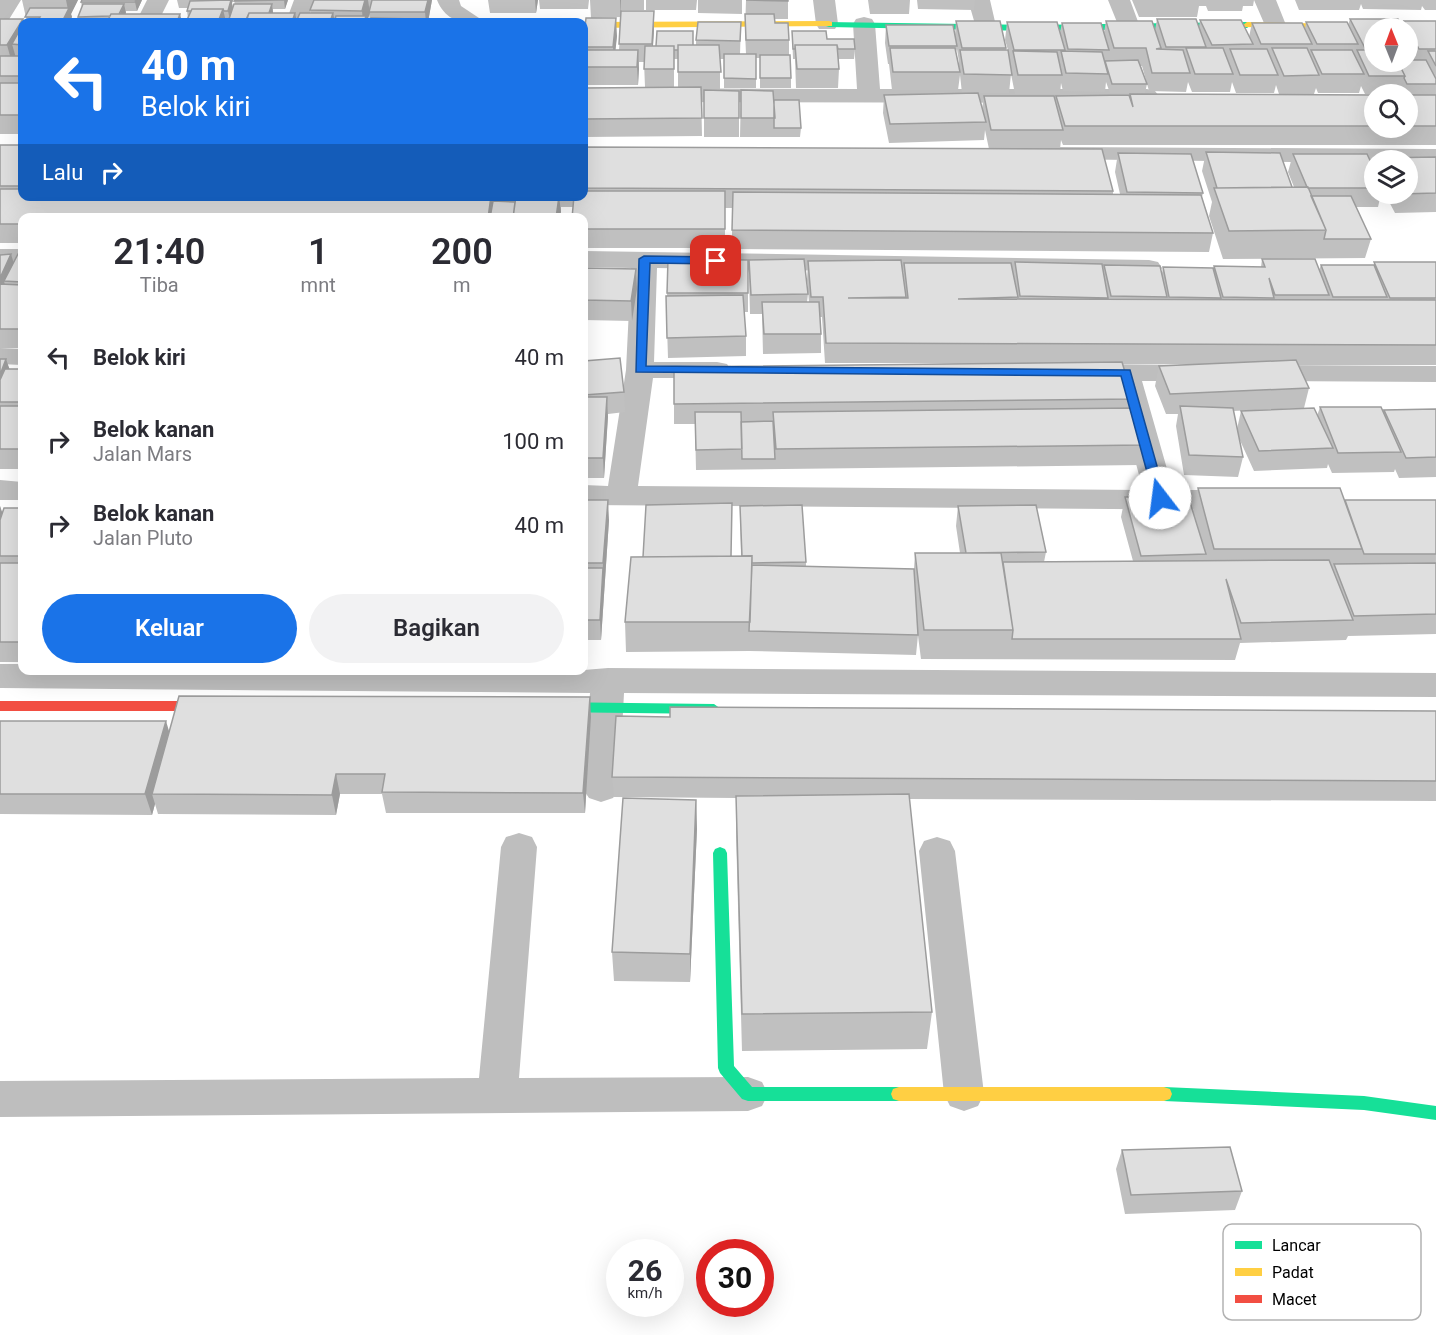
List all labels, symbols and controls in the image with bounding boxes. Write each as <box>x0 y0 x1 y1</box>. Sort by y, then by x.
north arrow <box>1364 18 1418 72</box>
map controls <box>1364 18 1418 204</box>
text: 40 m <box>141 41 236 90</box>
icon: left <box>42 42 120 120</box>
button: search <box>1364 84 1418 138</box>
text: Belok kiri <box>141 91 250 123</box>
button: layers <box>1364 150 1418 204</box>
icon: right <box>95 156 128 189</box>
text: Lalu <box>42 160 83 185</box>
text: 21:40 <box>113 231 205 273</box>
text: 1 <box>308 231 328 273</box>
text: 200 <box>431 231 493 273</box>
pin <box>690 235 741 286</box>
icon: arrive <box>699 244 732 277</box>
text: Tiba <box>140 273 179 297</box>
text: mnt <box>301 273 336 297</box>
text: m <box>453 273 471 297</box>
icon: left <box>42 341 75 374</box>
text: Belok kiri <box>93 345 186 370</box>
text: 40 m <box>515 345 564 370</box>
text: Belok kanan <box>93 417 214 442</box>
icon: right <box>42 425 75 458</box>
text: 100 m <box>502 429 564 454</box>
text: Jalan Mars <box>93 442 192 466</box>
position arrow <box>1128 466 1192 530</box>
text: Belok kanan <box>93 501 214 526</box>
icon: right <box>42 509 75 542</box>
text: 40 m <box>515 513 564 538</box>
text: Jalan Pluto <box>93 526 193 550</box>
button: Keluar <box>42 594 297 663</box>
button: Bagikan <box>309 594 564 663</box>
legend <box>1223 1224 1421 1320</box>
text: Lancar <box>1272 1236 1321 1255</box>
speed limit sign: 30 <box>696 1239 774 1317</box>
text: 26 <box>628 1253 662 1288</box>
text: Padat <box>1272 1263 1314 1282</box>
text: km/h <box>627 1284 663 1302</box>
text: Macet <box>1272 1290 1317 1309</box>

